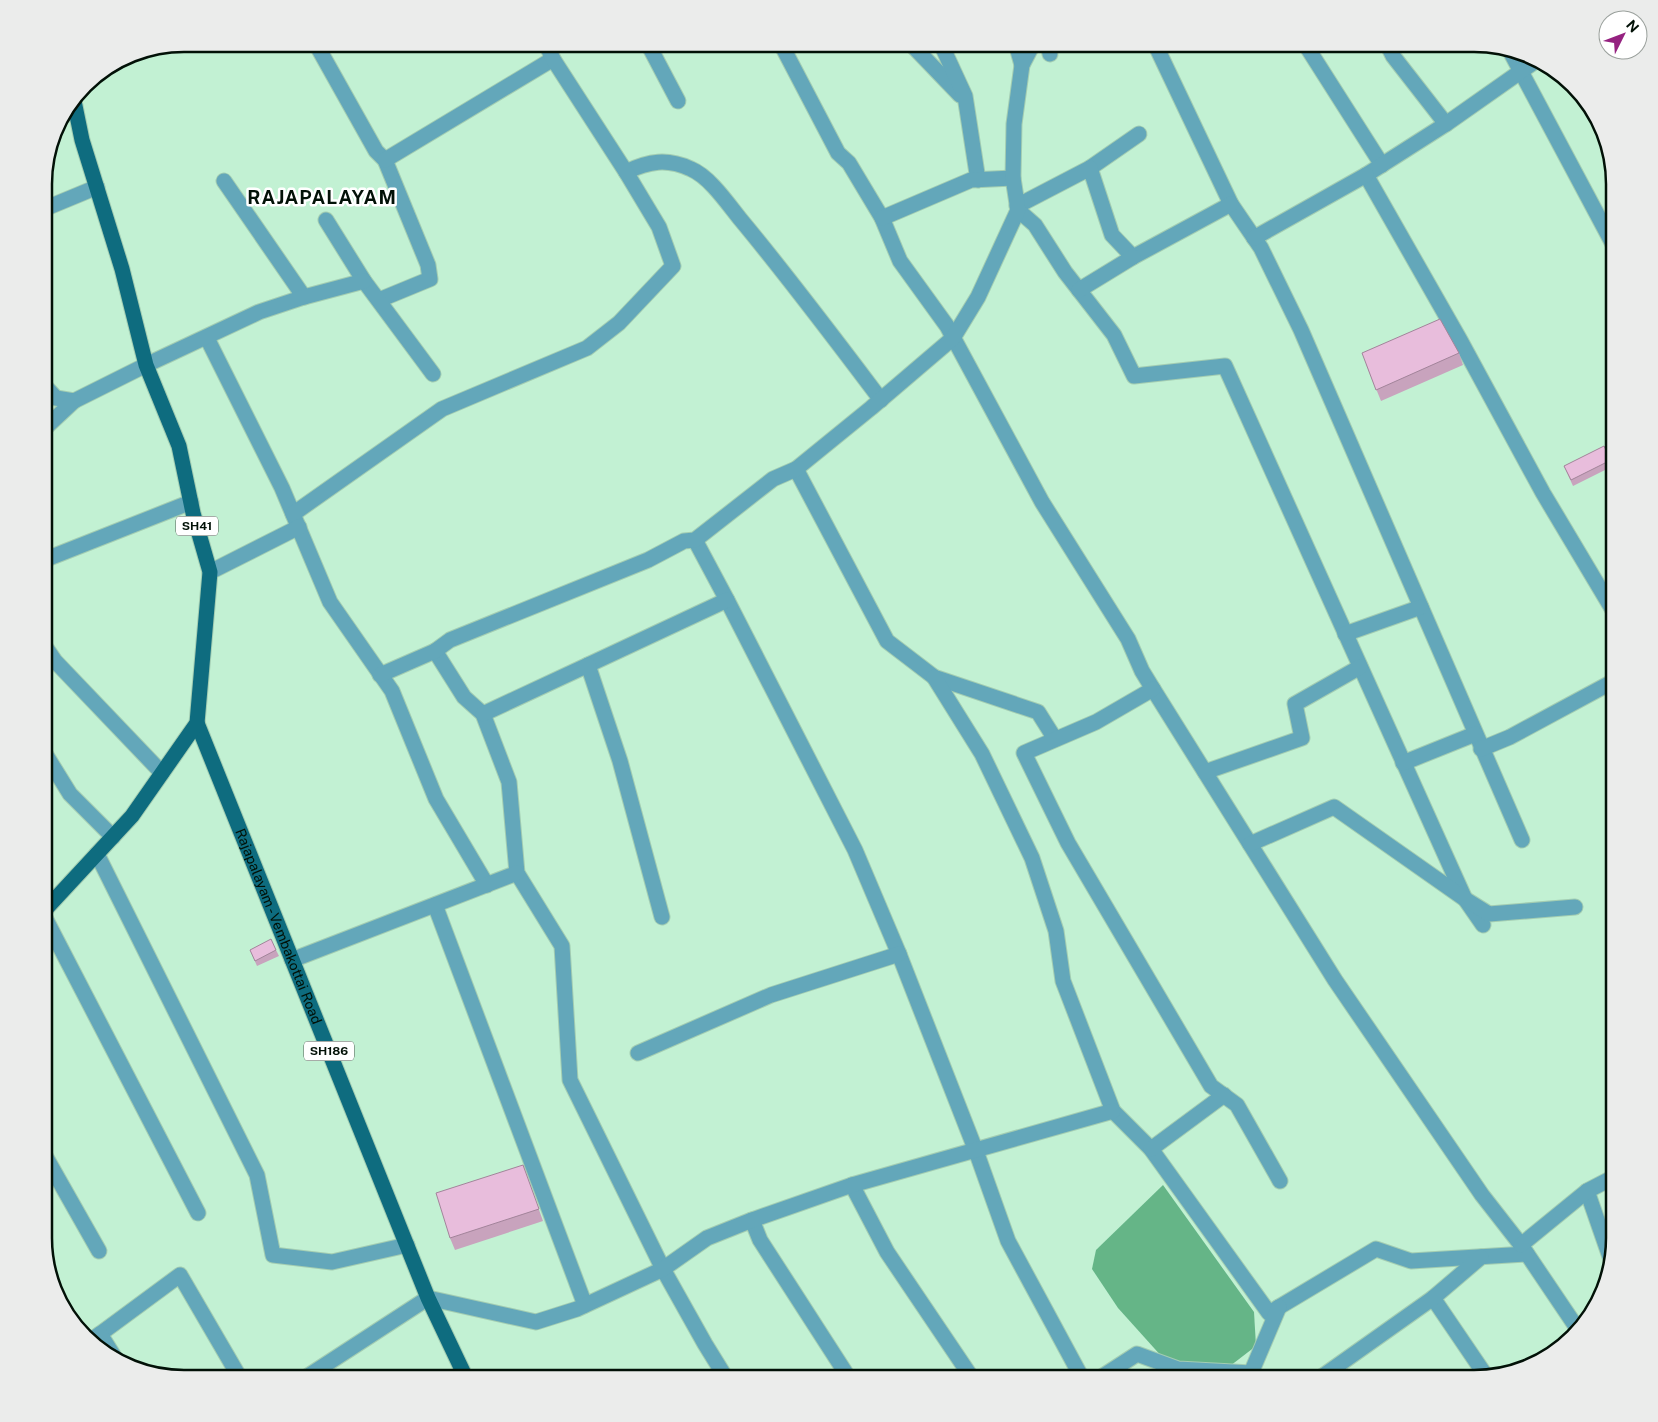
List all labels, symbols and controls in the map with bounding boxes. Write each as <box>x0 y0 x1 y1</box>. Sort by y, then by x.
north arrow <box>1598 10 1648 60</box>
text: N <box>1623 17 1642 36</box>
district label: RAJAPALAYAM <box>247 186 397 208</box>
road number: SH41 <box>176 516 218 536</box>
street label: Rajapalayam - Vembakottai Road <box>232 826 325 1026</box>
road number: SH186 <box>304 1042 354 1060</box>

